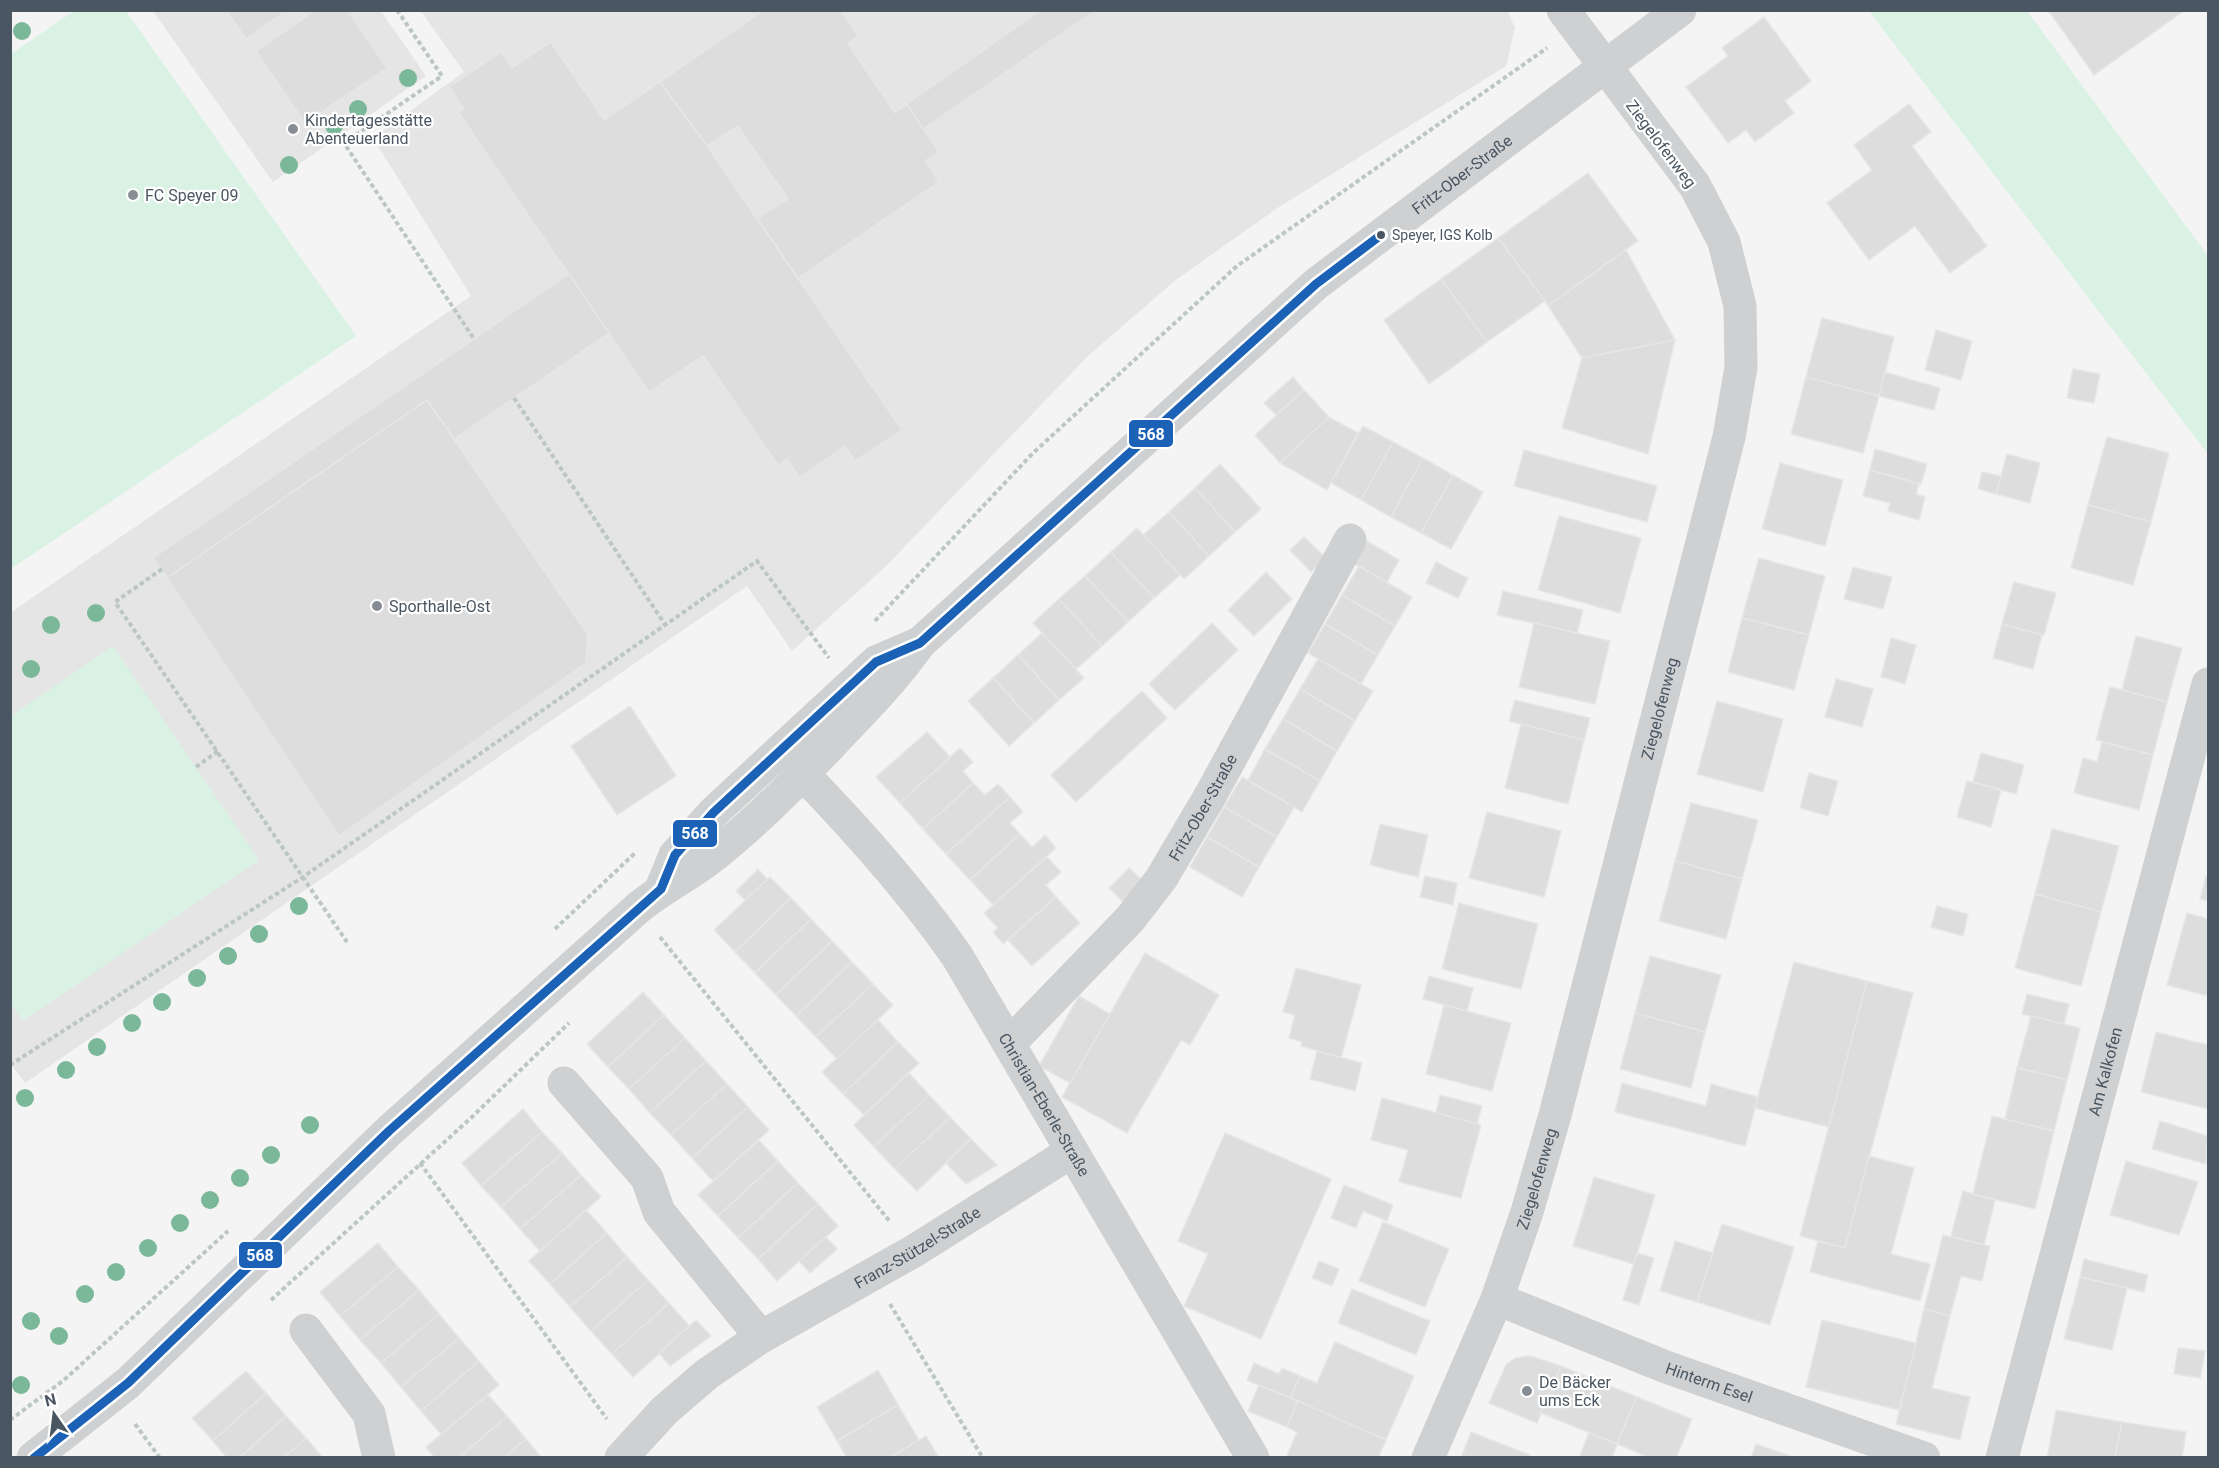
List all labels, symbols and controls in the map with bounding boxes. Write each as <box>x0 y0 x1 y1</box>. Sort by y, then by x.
street label: Ziegelofenweg <box>1622 96 1700 192</box>
place label: Kindertagesstätte Abenteuerland <box>305 111 432 148</box>
marker: Kindertagesstätte Abenteuerland <box>286 122 300 136</box>
street label: Fritz-Ober-Straße <box>1408 130 1516 218</box>
place label: FC Speyer 09 <box>145 186 238 205</box>
marker: FC Speyer 09 <box>126 188 140 202</box>
place label: Speyer, IGS Kolb <box>1392 227 1493 243</box>
marker: Speyer, IGS Kolb <box>1375 229 1387 241</box>
line badge: 568 <box>1128 419 1174 448</box>
text: 568 <box>1137 425 1165 444</box>
place label: Sporthalle-Ost <box>389 597 490 616</box>
marker: Sporthalle-Ost <box>370 599 384 613</box>
street label: Ziegelofenweg <box>1637 655 1682 762</box>
street label: Fritz-Ober-Straße <box>1164 751 1241 864</box>
line badge: 568 <box>672 819 718 848</box>
text: 568 <box>681 824 709 843</box>
street label: Am Kalkofen <box>2084 1025 2126 1118</box>
street label: Christian-Eberle-Straße <box>995 1029 1094 1180</box>
street label: Ziegelofenweg <box>1512 1126 1560 1232</box>
street label: Franz-Stützel-Straße <box>851 1202 984 1292</box>
line badge: 568 <box>238 1241 283 1269</box>
text: 568 <box>246 1246 274 1265</box>
street label: Hinterm Esel <box>1663 1358 1755 1406</box>
place label: De Bäcker ums Eck <box>1539 1373 1611 1410</box>
north arrow <box>24 1384 84 1444</box>
marker: De Bäcker ums Eck <box>1520 1384 1534 1398</box>
text: N <box>43 1389 58 1411</box>

